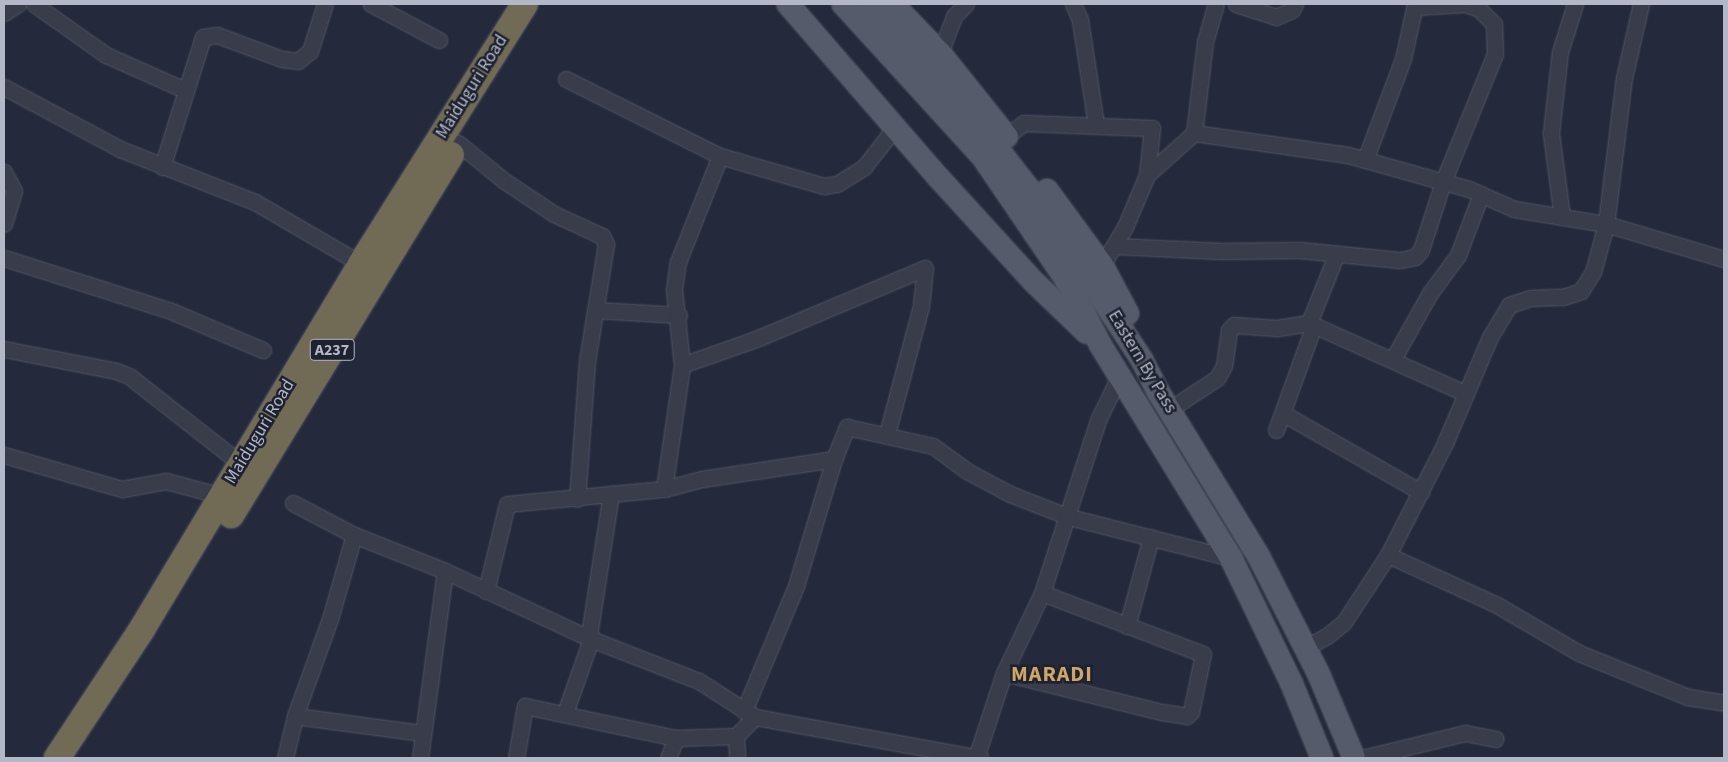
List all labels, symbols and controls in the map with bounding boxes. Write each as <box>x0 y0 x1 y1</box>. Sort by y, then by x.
street label: Maiduguri Road <box>432 31 512 143</box>
street label: Eastern By Pass <box>1103 307 1181 417</box>
road number: A237 <box>310 336 354 364</box>
street label: Maiduguri Road <box>220 376 300 488</box>
district label: MARADI <box>1010 662 1094 688</box>

